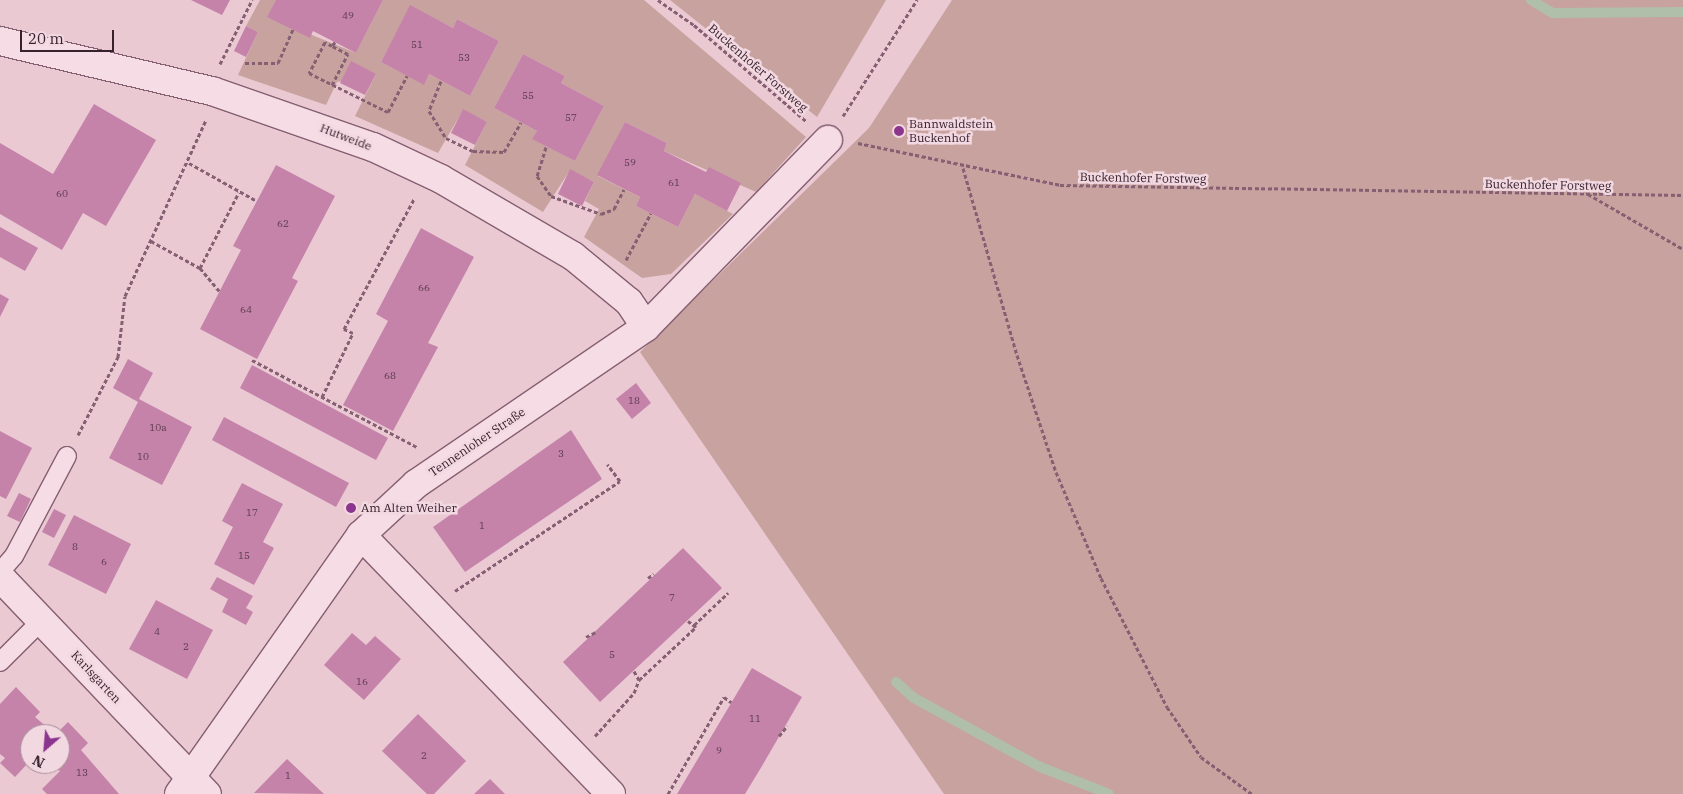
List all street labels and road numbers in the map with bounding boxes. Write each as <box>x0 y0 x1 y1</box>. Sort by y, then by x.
street label: Buckenhofer Forstweg <box>706 21 810 115</box>
street label: Hutweide <box>318 121 374 153</box>
street label: Buckenhofer Forstweg <box>1080 170 1206 186</box>
street label: Buckenhofer Forstweg <box>1485 177 1611 193</box>
street label: Tennenloher Straße <box>426 404 528 480</box>
street label: Karlsgarten <box>68 648 124 706</box>

